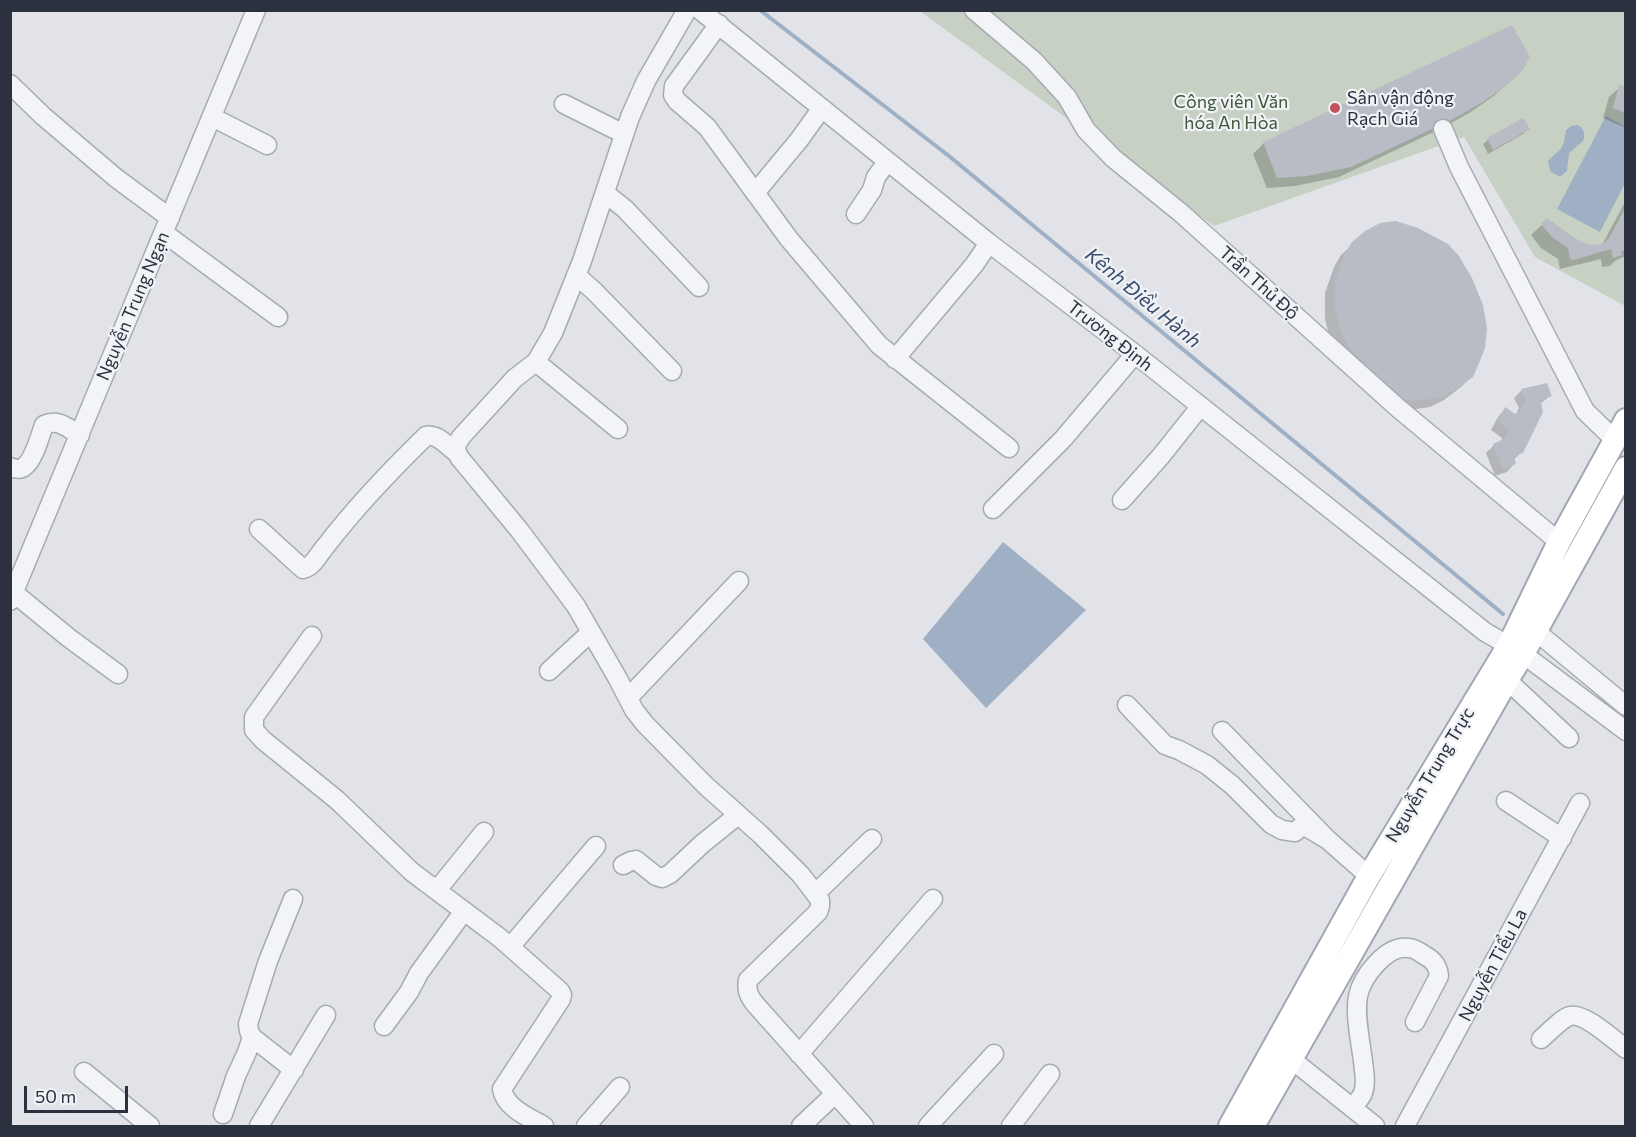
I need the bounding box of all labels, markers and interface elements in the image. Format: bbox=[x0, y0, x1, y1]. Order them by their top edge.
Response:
place label: Sân vận động Rạch Giá bbox=[1347, 87, 1454, 130]
park label: Công viên Văn hóa An Hòa bbox=[1174, 91, 1288, 134]
marker: Sân vận động Rạch Giá bbox=[1328, 101, 1342, 115]
street label: Nguyễn Trung Ngạn bbox=[92, 228, 174, 384]
street label: Trần Thủ Độ bbox=[1215, 242, 1303, 324]
water label: Kênh Điều Hành bbox=[1080, 243, 1206, 353]
street label: Trương Định bbox=[1063, 296, 1157, 376]
street label: Nguyễn Trung Trực bbox=[1381, 703, 1479, 847]
street label: Nguyễn Tiểu La bbox=[1454, 905, 1532, 1025]
scale bar bbox=[27, 1074, 130, 1112]
text: 50 m bbox=[35, 1085, 76, 1107]

